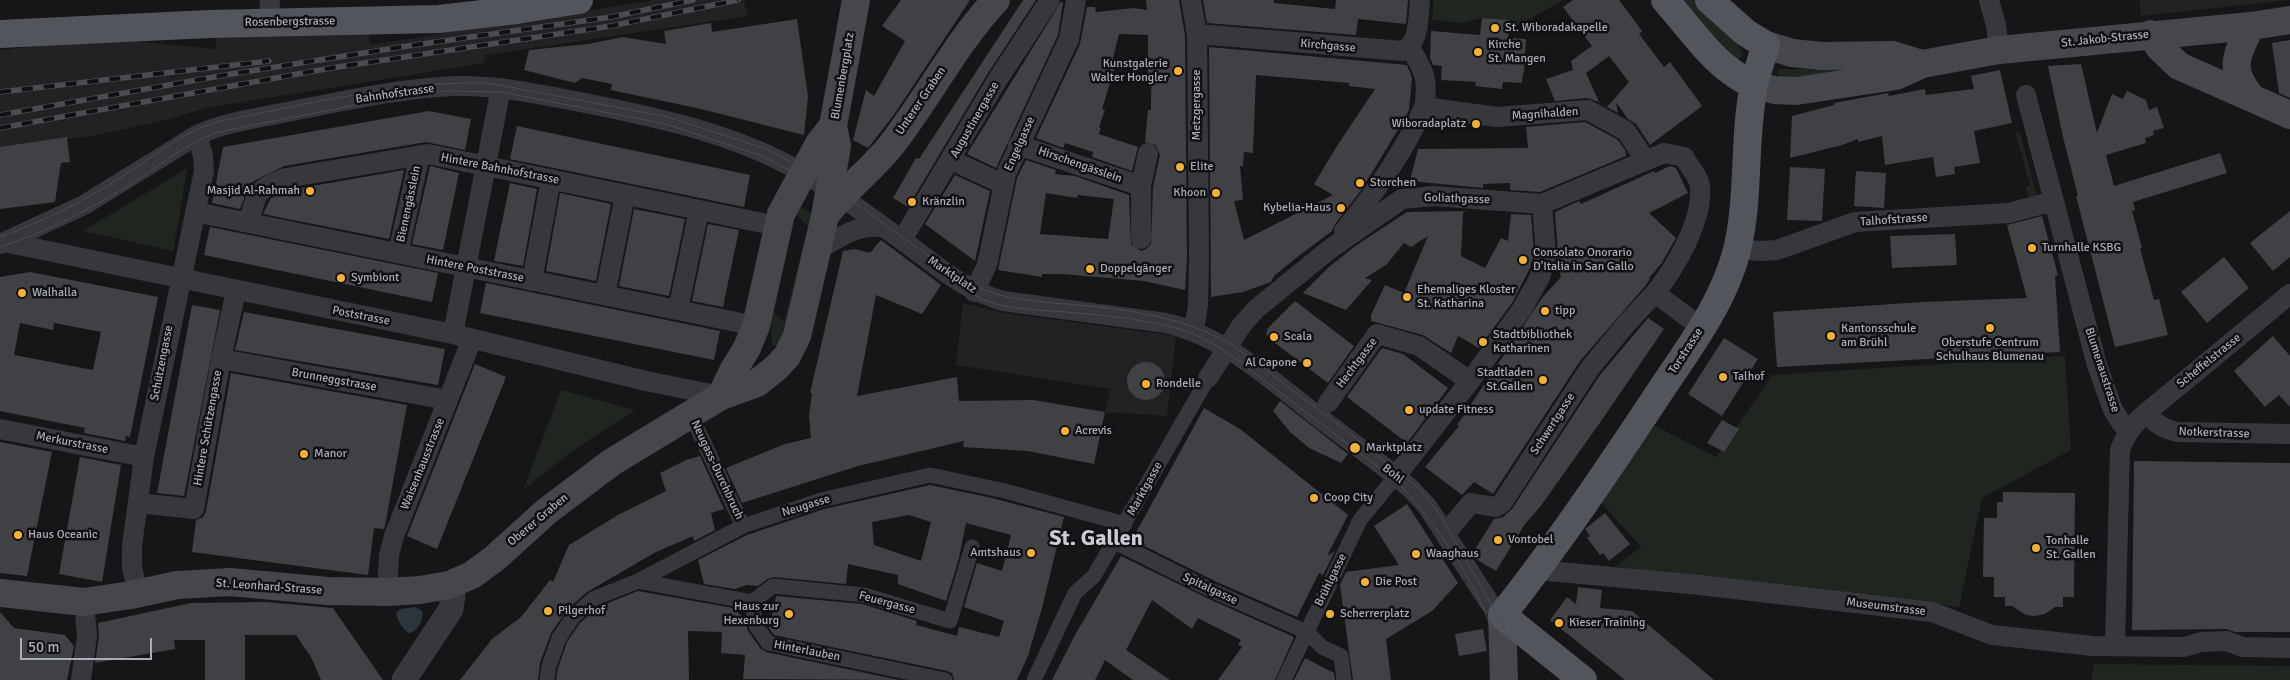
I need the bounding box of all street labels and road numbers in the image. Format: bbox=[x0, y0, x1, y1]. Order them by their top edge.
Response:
street label: Rosenbergstrasse bbox=[245, 14, 335, 30]
street label: St. Jakob-Strasse bbox=[2060, 27, 2150, 51]
street label: Blumenbergplatz bbox=[828, 31, 858, 121]
street label: Kirchgasse bbox=[1300, 36, 1356, 56]
street label: Unterer Graben bbox=[893, 64, 949, 138]
street label: Metzgergasse bbox=[1190, 70, 1204, 140]
street label: Augustinergasse bbox=[947, 79, 1003, 161]
street label: Bahnhofstrasse bbox=[355, 81, 435, 107]
street label: Magnihalden bbox=[1511, 104, 1579, 124]
street label: Engelgasse bbox=[1002, 115, 1038, 173]
street label: Hirschengässlein bbox=[1036, 144, 1124, 186]
street label: Hintere Bahnhofstrasse bbox=[440, 150, 560, 188]
street label: Bienengässlein bbox=[394, 164, 424, 244]
street label: Goliathgasse bbox=[1424, 191, 1490, 207]
street label: Talhofstrasse bbox=[1860, 210, 1928, 230]
street label: Hintere Poststrasse bbox=[425, 252, 525, 286]
street label: Marktplatz bbox=[925, 253, 979, 297]
street label: Poststrasse bbox=[331, 303, 391, 329]
street label: Schützengasse bbox=[148, 324, 176, 402]
street label: Torstrasse bbox=[1666, 325, 1706, 377]
street label: Blumenaustrasse bbox=[2082, 326, 2122, 414]
street label: Scheffelstrasse bbox=[2174, 331, 2244, 391]
street label: Hechtgasse bbox=[1333, 335, 1381, 391]
street label: Brunneggstrasse bbox=[290, 365, 378, 395]
street label: Hintere Schützengasse bbox=[191, 369, 225, 487]
street label: Schwertgasse bbox=[1528, 390, 1578, 458]
street label: Waisenhausstrasse bbox=[398, 416, 448, 512]
street label: Neugass-Durchbruch bbox=[688, 418, 746, 522]
street label: Notkerstrasse bbox=[2178, 425, 2250, 441]
street label: Merkurstrasse bbox=[35, 429, 109, 457]
street label: Marktgasse bbox=[1124, 460, 1166, 518]
street label: Bohl bbox=[1379, 461, 1407, 487]
street label: Oberer Graben bbox=[505, 491, 571, 549]
street label: Neugasse bbox=[780, 492, 832, 520]
street label: Brühlgasse bbox=[1312, 551, 1350, 609]
street label: Spitalgasse bbox=[1180, 570, 1240, 608]
street label: St. Leonhard-Strasse bbox=[215, 576, 323, 598]
street label: Feuergasse bbox=[857, 589, 917, 617]
street label: Museumstrasse bbox=[1845, 595, 1927, 619]
street label: Hinterlauben bbox=[773, 637, 841, 665]

